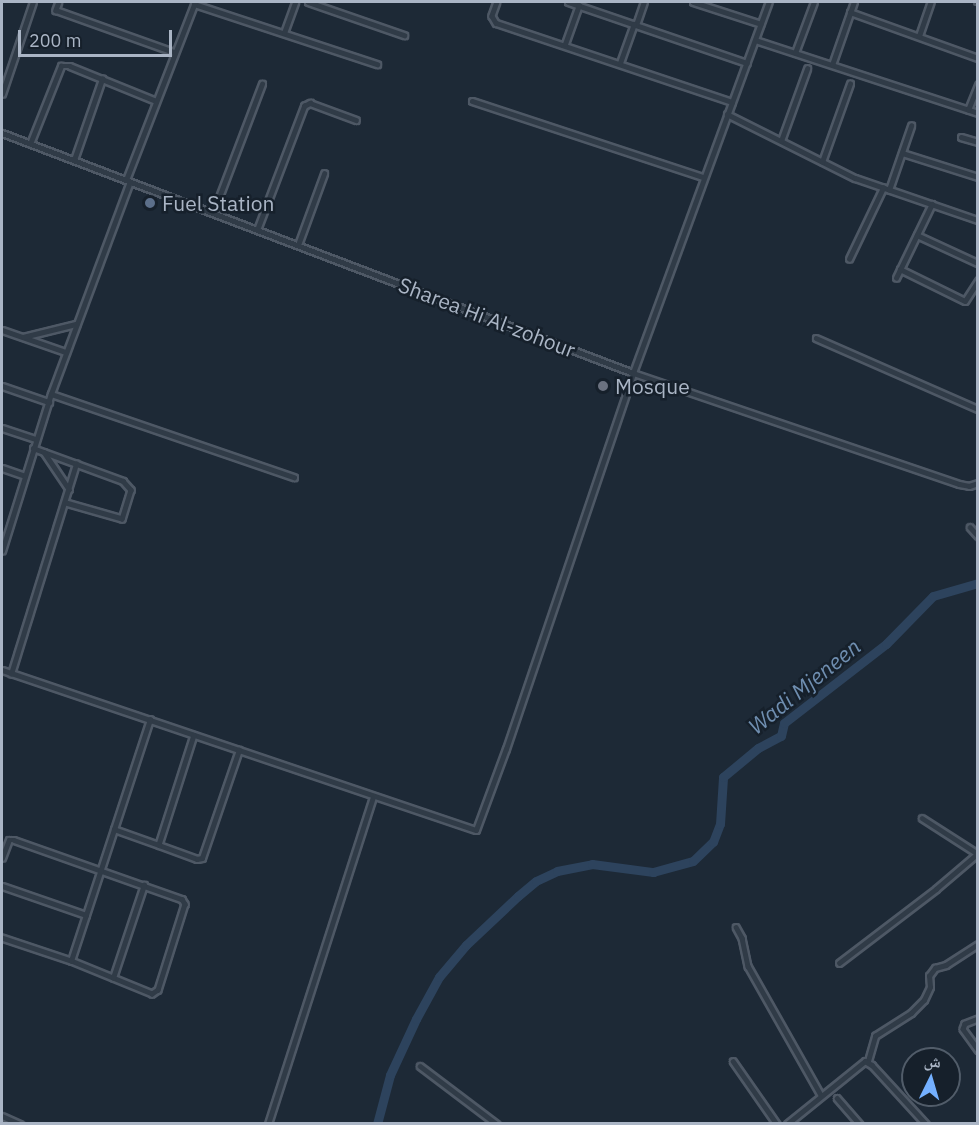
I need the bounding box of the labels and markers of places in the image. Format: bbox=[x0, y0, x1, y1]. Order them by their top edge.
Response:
place label: Fuel Station bbox=[162, 190, 274, 216]
marker: Fuel Station bbox=[143, 196, 157, 210]
place label: Mosque bbox=[615, 373, 690, 399]
marker: Mosque bbox=[596, 379, 610, 393]

